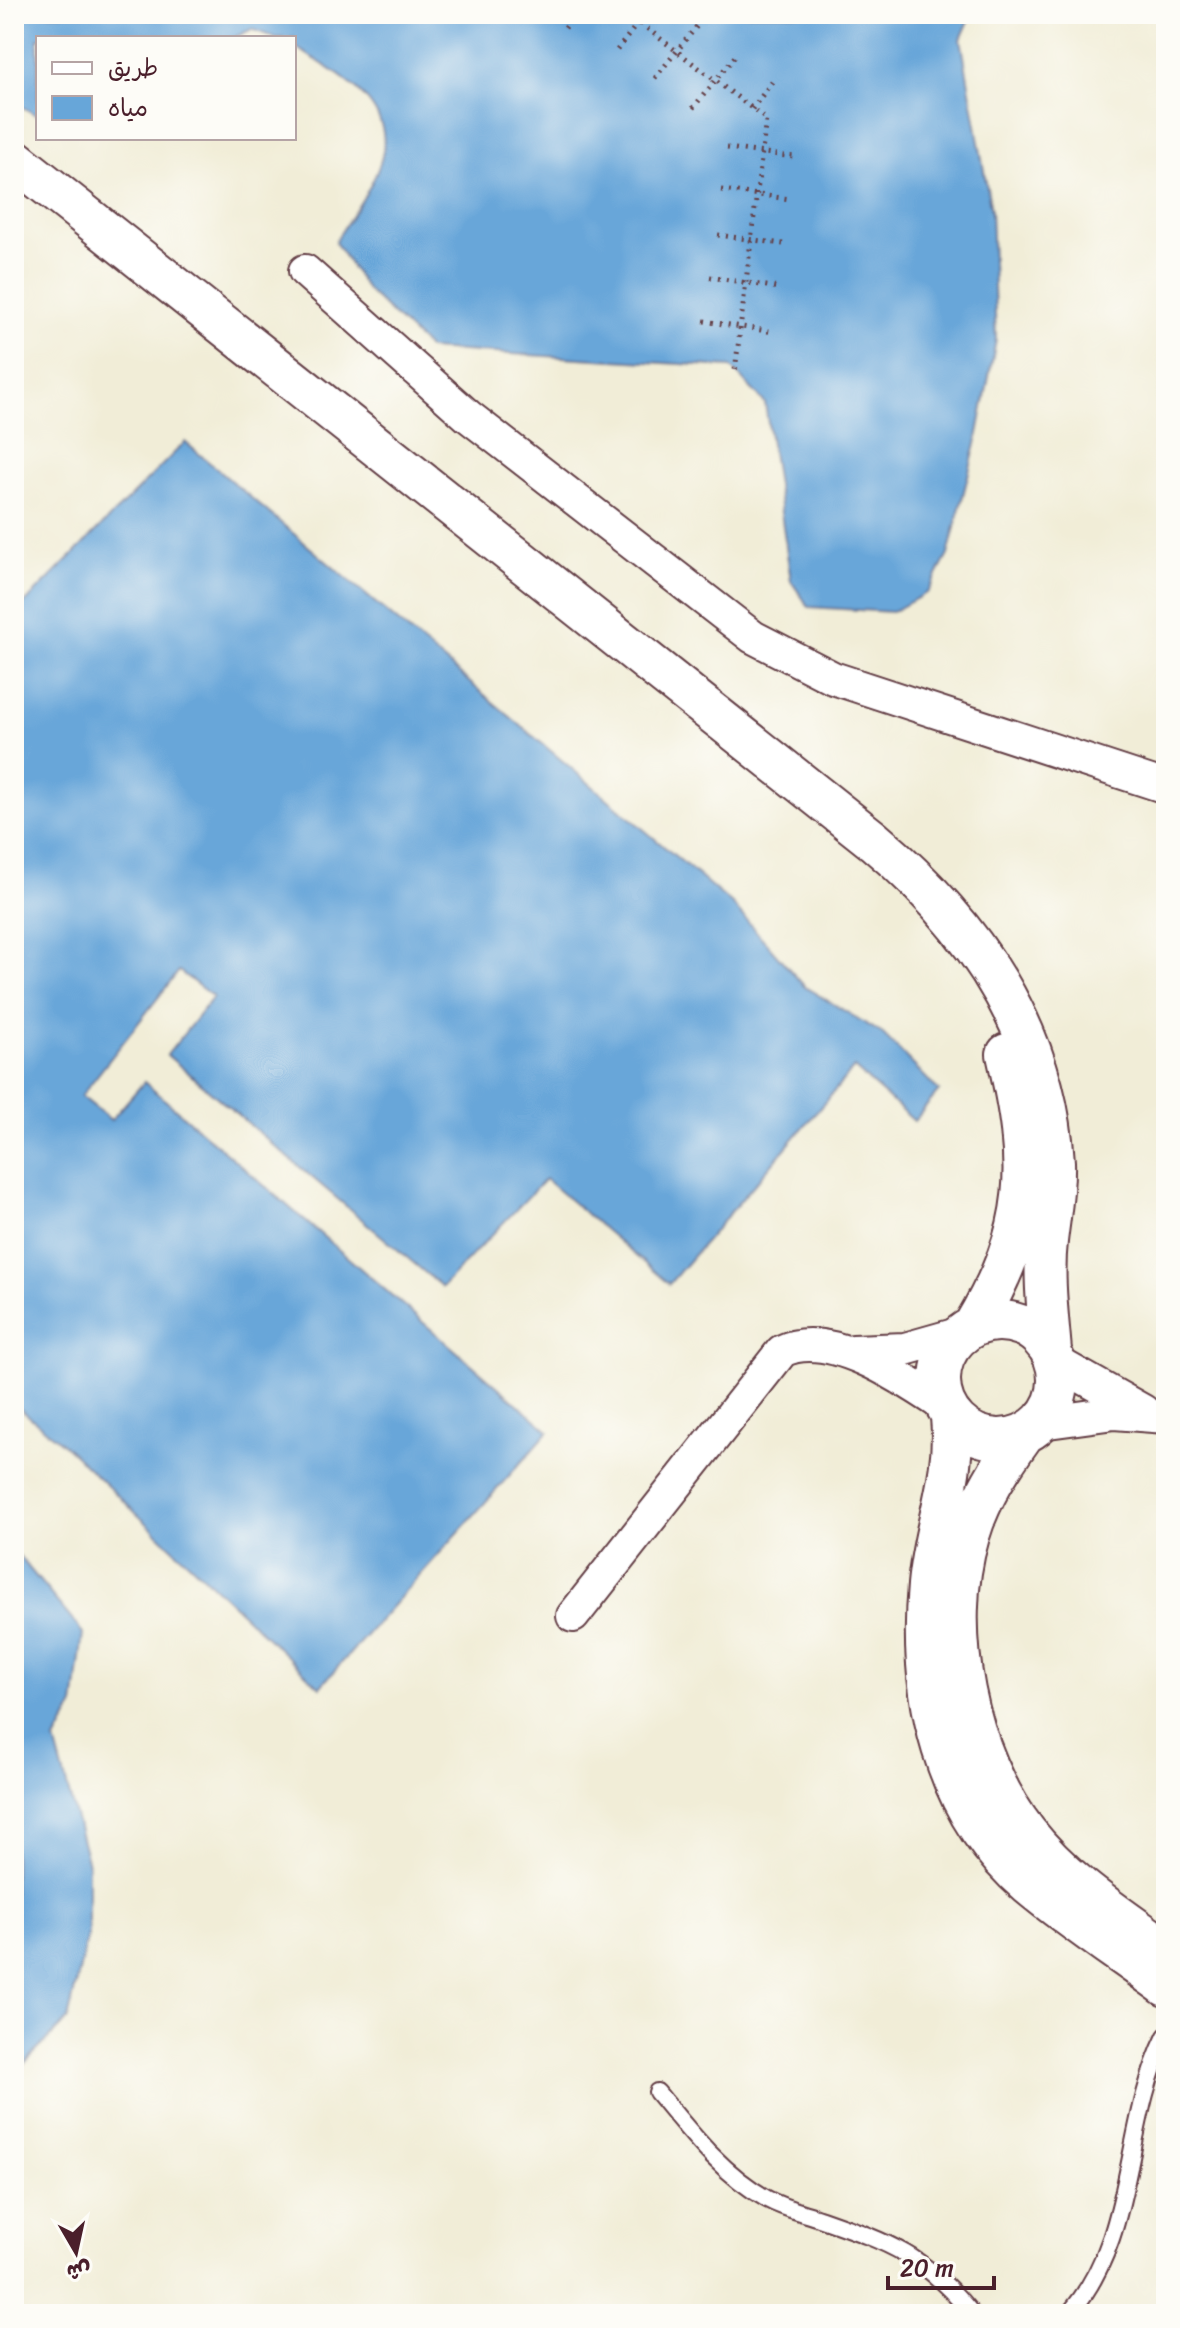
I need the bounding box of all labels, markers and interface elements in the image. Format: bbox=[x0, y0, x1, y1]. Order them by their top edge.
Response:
legend bbox=[36, 36, 296, 140]
text: طريق bbox=[108, 47, 158, 89]
text: مياه bbox=[108, 87, 148, 129]
north arrow bbox=[36, 2212, 116, 2292]
scale bar bbox=[888, 2240, 994, 2290]
text: 20 m bbox=[900, 2247, 954, 2289]
text: ش bbox=[64, 2250, 94, 2292]

